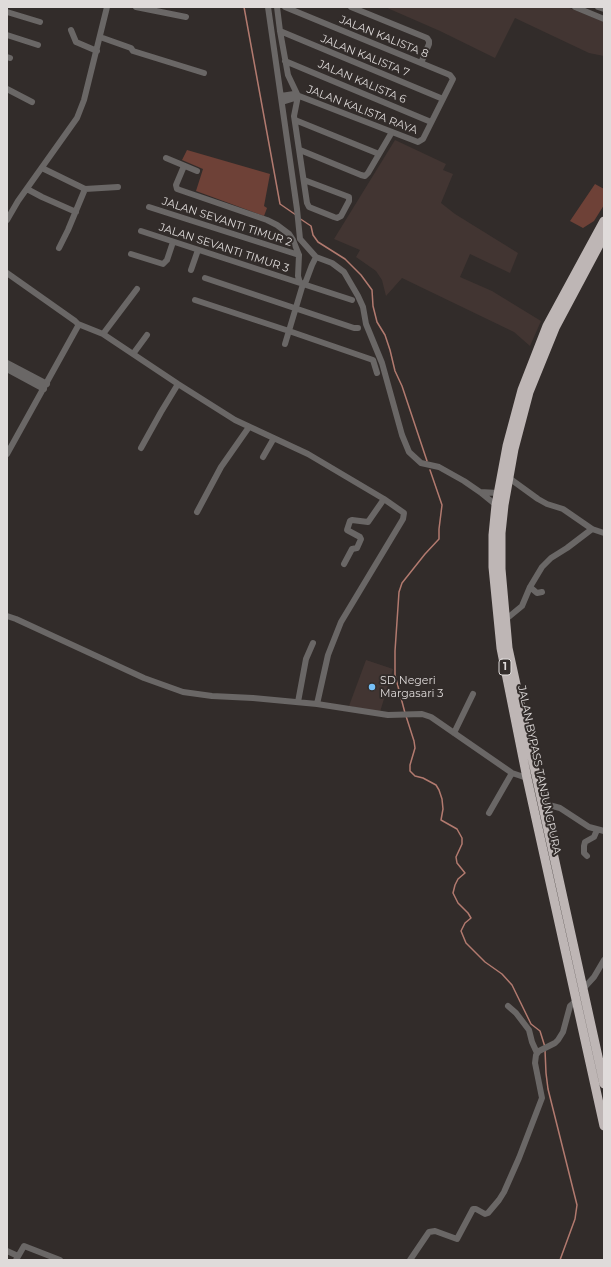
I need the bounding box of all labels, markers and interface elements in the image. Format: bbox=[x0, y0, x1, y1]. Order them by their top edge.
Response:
street label: JALAN KALISTA 8 bbox=[337, 13, 431, 61]
street label: JALAN KALISTA 7 bbox=[319, 32, 411, 80]
street label: JALAN KALISTA 6 bbox=[316, 57, 408, 107]
street label: JALAN KALISTA RAYA bbox=[305, 83, 419, 137]
street label: JALAN SEVANTI TIMUR 2 bbox=[160, 195, 294, 249]
street label: JALAN SEVANTI TIMUR 3 bbox=[157, 221, 291, 275]
road number: 1 bbox=[499, 659, 511, 675]
place label: SD Negeri Margasari 3 bbox=[380, 674, 444, 700]
marker: SD Negeri Margasari 3 bbox=[367, 682, 377, 692]
street label: JALAN BYPASS TANJUNGPURA bbox=[515, 684, 563, 856]

